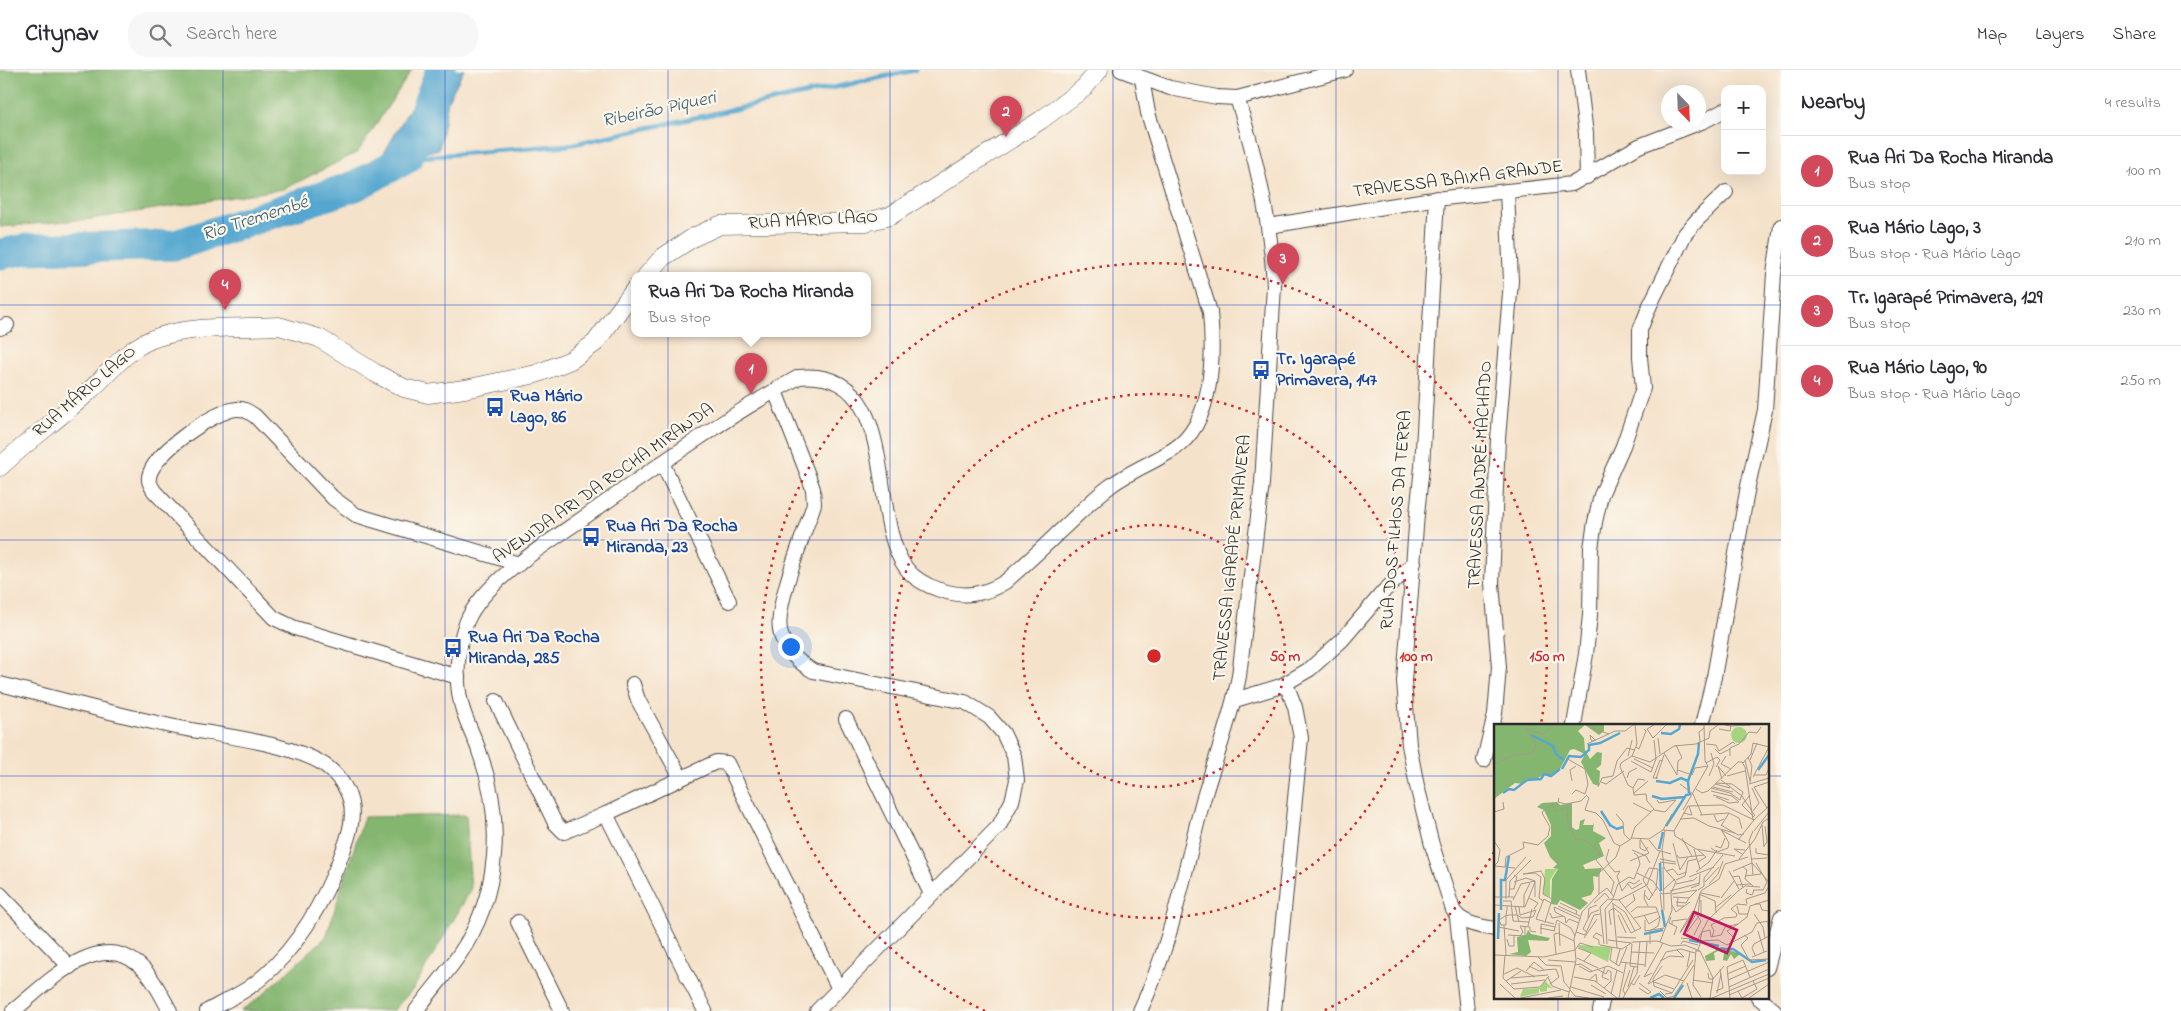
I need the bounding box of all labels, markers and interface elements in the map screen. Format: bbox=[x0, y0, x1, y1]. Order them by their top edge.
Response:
search box bbox=[128, 12, 478, 57]
text: Citynav bbox=[25, 17, 98, 52]
icon: search bbox=[146, 21, 174, 49]
text: Search here bbox=[186, 21, 277, 48]
text: Map bbox=[1977, 22, 2007, 48]
text: Layers bbox=[2035, 22, 2085, 48]
text: Share bbox=[2113, 22, 2156, 48]
water label: Ribeirão Piqueri bbox=[600, 84, 720, 135]
north arrow bbox=[1661, 85, 1706, 130]
map controls bbox=[1721, 85, 1766, 175]
button: + bbox=[1721, 85, 1766, 130]
text: Nearby bbox=[1801, 88, 1865, 118]
text: 4 results bbox=[2105, 91, 2161, 115]
pin: 2 bbox=[990, 96, 1022, 137]
button: − bbox=[1721, 130, 1766, 175]
text: Rua Ari Da Rocha Miranda bbox=[1848, 145, 2053, 172]
street label: TRAVESSA BAIXA GRANDE bbox=[1351, 154, 1565, 206]
text: 1 bbox=[1814, 159, 1820, 183]
text: 100 m bbox=[2126, 159, 2161, 183]
text: Bus stop bbox=[1848, 172, 1911, 196]
water label: Rio Tremembé bbox=[198, 189, 313, 249]
street label: RUA MÁRIO LAGO bbox=[748, 205, 878, 237]
text: Rua Mário Lago, 3 bbox=[1848, 215, 1981, 242]
text: 2 bbox=[1813, 229, 1821, 253]
text: 210 m bbox=[2125, 229, 2161, 253]
text: Bus stop · Rua Mário Lago bbox=[1848, 242, 2021, 266]
pin: 3 bbox=[1267, 243, 1299, 284]
pin: 4 bbox=[209, 269, 241, 310]
popup bbox=[631, 272, 871, 337]
text: Rua Ari Da Rocha Miranda bbox=[648, 279, 854, 306]
text: Tr. Igarapé Primavera, 129 bbox=[1848, 285, 2042, 312]
text: 3 bbox=[1814, 299, 1820, 323]
text: 230 m bbox=[2123, 299, 2161, 323]
text: Bus stop bbox=[648, 306, 711, 330]
text: Bus stop bbox=[1848, 312, 1911, 336]
street label: RUA MÁRIO LAGO bbox=[28, 340, 142, 444]
place label: Tr. Igarapé Primavera, 147 bbox=[1276, 347, 1377, 394]
pin: 1 bbox=[735, 353, 767, 394]
text: Rua Mário Lago, 90 bbox=[1848, 355, 1987, 382]
bus stop icon: Tr. Igarapé Primavera, 147 bbox=[1250, 359, 1272, 381]
street label: TRAVESSA ANDRÉ MACHADO bbox=[1462, 360, 1500, 590]
text: 4 bbox=[1814, 369, 1820, 393]
text: 250 m bbox=[2121, 369, 2161, 393]
text: Bus stop · Rua Mário Lago bbox=[1848, 382, 2021, 406]
place label: Rua Mário Lago, 86 bbox=[510, 384, 583, 432]
bus stop icon: Rua Mário Lago, 86 bbox=[484, 396, 506, 418]
street label: AVENIDA ARI DA ROCHA MIRANDA bbox=[488, 397, 720, 571]
street label: RUA DOS FILHOS DA TERRA bbox=[1374, 409, 1420, 631]
street label: TRAVESSA IGARAPÉ PRIMAVERA bbox=[1207, 433, 1259, 683]
place label: Rua Ari Da Rocha Miranda, 23 bbox=[606, 514, 738, 561]
bus stop icon: Rua Ari Da Rocha Miranda, 23 bbox=[580, 526, 602, 548]
place label: Rua Ari Da Rocha Miranda, 285 bbox=[468, 625, 600, 672]
your location bbox=[778, 634, 804, 660]
bus stop icon: Rua Ari Da Rocha Miranda, 285 bbox=[442, 637, 464, 659]
text: 50 m bbox=[1270, 646, 1301, 668]
text: 100 m bbox=[1399, 646, 1433, 668]
text: 150 m bbox=[1529, 646, 1565, 668]
centre of rings bbox=[1145, 647, 1163, 665]
inset map bbox=[1494, 724, 1768, 998]

